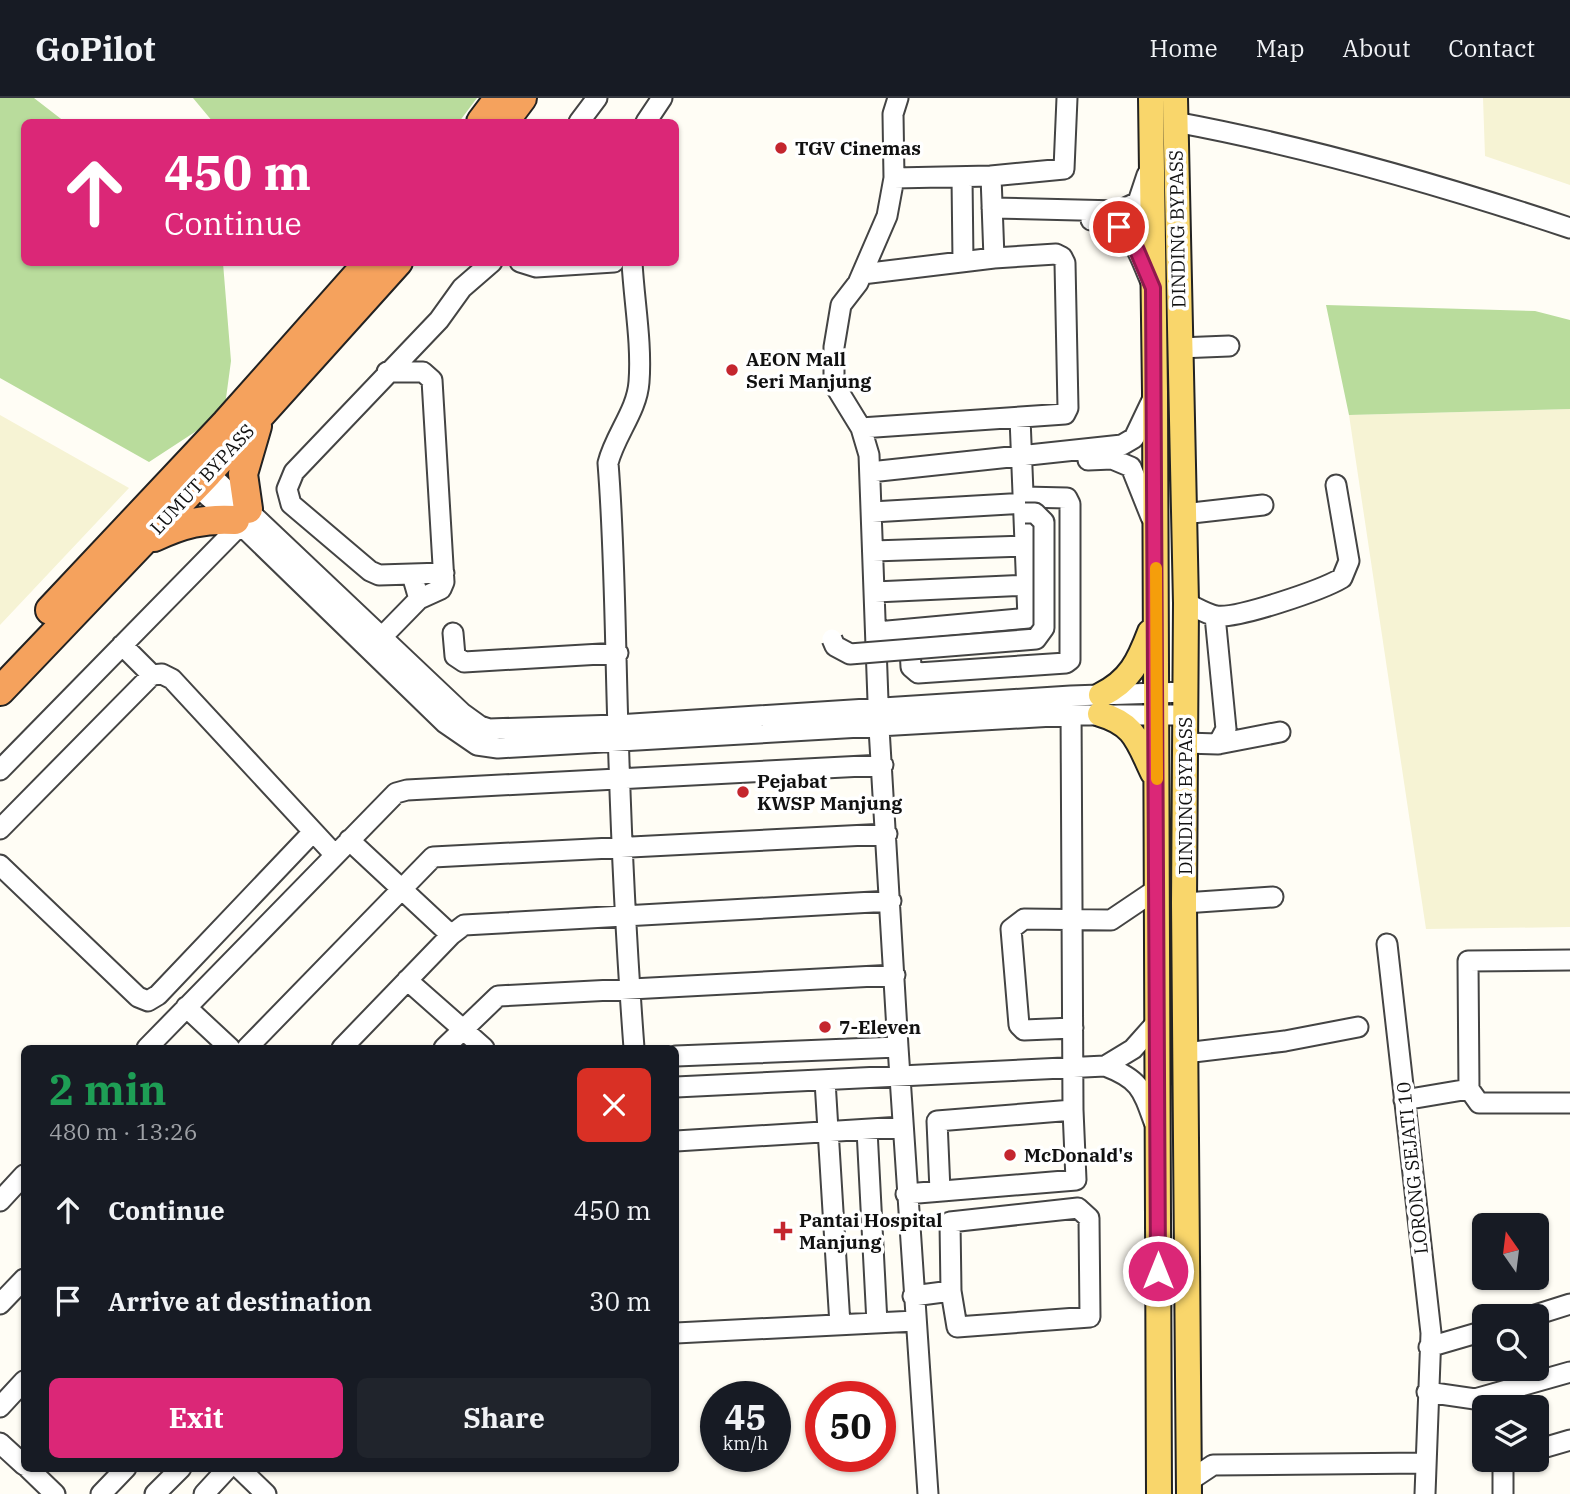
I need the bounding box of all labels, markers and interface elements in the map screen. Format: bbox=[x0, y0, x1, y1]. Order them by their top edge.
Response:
text: GoPilot bbox=[35, 27, 156, 70]
text: Home bbox=[1150, 32, 1218, 64]
text: Map bbox=[1256, 32, 1304, 64]
text: About bbox=[1342, 32, 1410, 64]
text: Contact bbox=[1448, 32, 1535, 64]
place label: TGV Cinemas bbox=[795, 136, 921, 160]
text: 450 m bbox=[164, 140, 311, 203]
marker: TGV Cinemas bbox=[773, 140, 789, 156]
icon: ahead bbox=[49, 147, 140, 238]
street label: DINDING BYPASS bbox=[1164, 150, 1190, 308]
pin bbox=[1089, 197, 1149, 257]
text: Continue bbox=[164, 202, 302, 244]
icon: arrive bbox=[1100, 208, 1138, 246]
place label: AEON Mall Seri Manjung bbox=[746, 347, 871, 393]
marker: AEON Mall Seri Manjung bbox=[724, 362, 740, 378]
street label: LUMUT BYPASS bbox=[145, 419, 259, 539]
street label: DINDING BYPASS bbox=[1173, 717, 1197, 875]
place label: Pejabat KWSP Manjung bbox=[757, 769, 902, 815]
marker: Pejabat KWSP Manjung bbox=[735, 784, 751, 800]
place label: 7-Eleven bbox=[839, 1015, 921, 1039]
marker: 7-Eleven bbox=[817, 1019, 833, 1035]
text: 2 min bbox=[49, 1062, 167, 1117]
button: close bbox=[577, 1068, 651, 1142]
street label: LORONG SEJATI 10 bbox=[1391, 1081, 1433, 1255]
text: 480 m · 13:26 bbox=[49, 1116, 198, 1146]
place label: McDonald's bbox=[1024, 1143, 1133, 1167]
marker: McDonald's bbox=[1002, 1147, 1018, 1163]
icon: ahead bbox=[49, 1191, 87, 1229]
text: Continue bbox=[108, 1193, 225, 1227]
text: 450 m bbox=[573, 1193, 651, 1227]
place label: Pantai Hospital Manjung bbox=[799, 1208, 942, 1254]
north arrow bbox=[1472, 1213, 1549, 1290]
map controls bbox=[1472, 1213, 1549, 1472]
marker: Pantai Hospital Manjung bbox=[773, 1221, 793, 1241]
position arrow bbox=[1121, 1234, 1195, 1308]
icon: arrive bbox=[49, 1282, 87, 1320]
text: Arrive at destination bbox=[108, 1284, 372, 1318]
text: 30 m bbox=[589, 1284, 651, 1318]
button: search bbox=[1472, 1304, 1549, 1381]
button: Exit bbox=[49, 1378, 343, 1458]
button: Share bbox=[357, 1378, 651, 1458]
speed limit sign: 50 bbox=[805, 1381, 896, 1472]
text: 45 bbox=[724, 1394, 767, 1440]
button: layers bbox=[1472, 1395, 1549, 1472]
text: km/h bbox=[723, 1432, 768, 1455]

